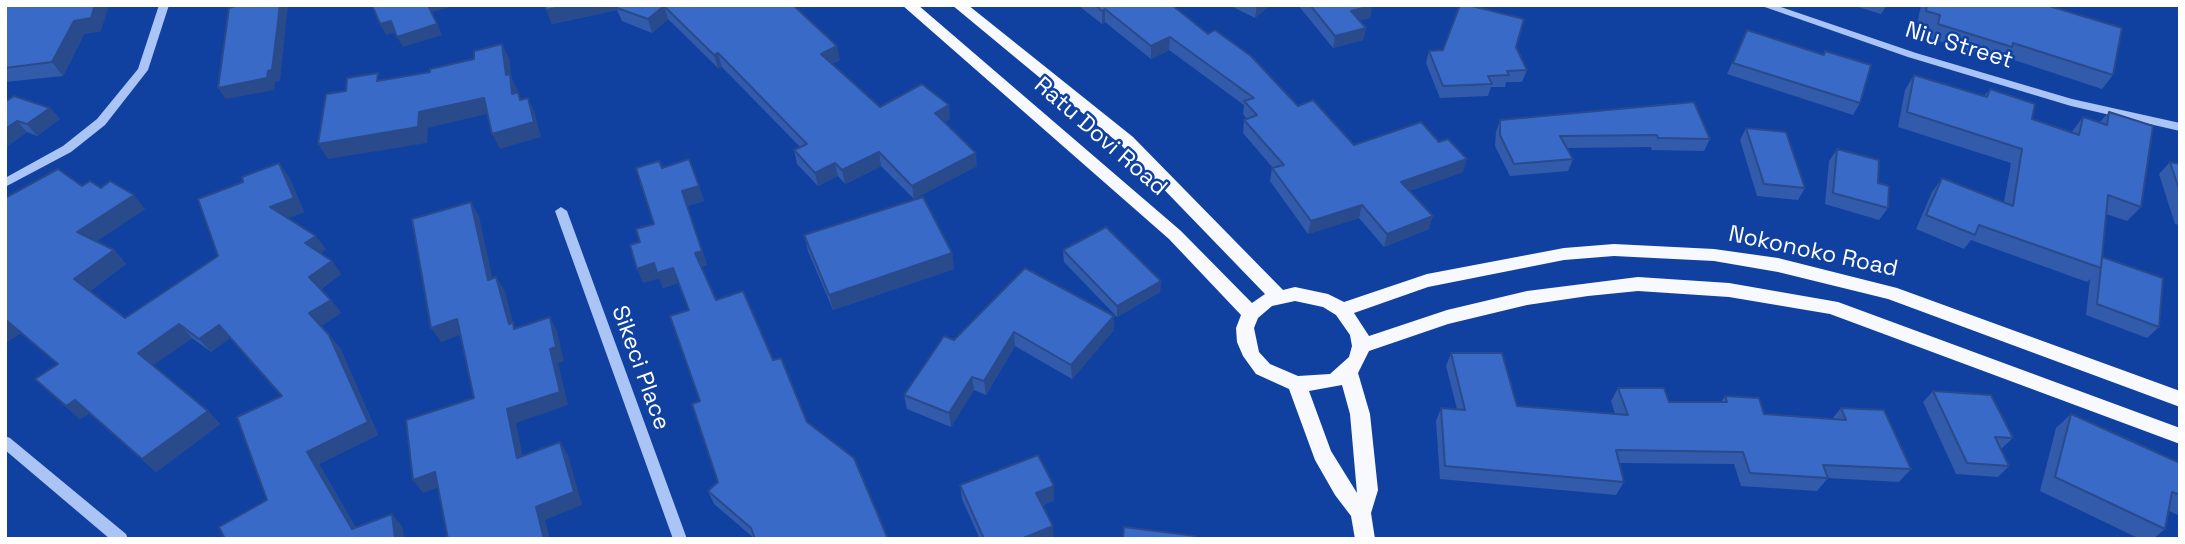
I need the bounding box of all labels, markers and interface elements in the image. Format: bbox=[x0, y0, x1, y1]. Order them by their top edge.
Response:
street label: Niu Street bbox=[1902, 17, 2016, 75]
street label: Ratu Dovi Road bbox=[1028, 72, 1172, 202]
street label: Nokonoko Road bbox=[1726, 221, 1900, 283]
street label: Sikeci Place bbox=[605, 302, 675, 434]

